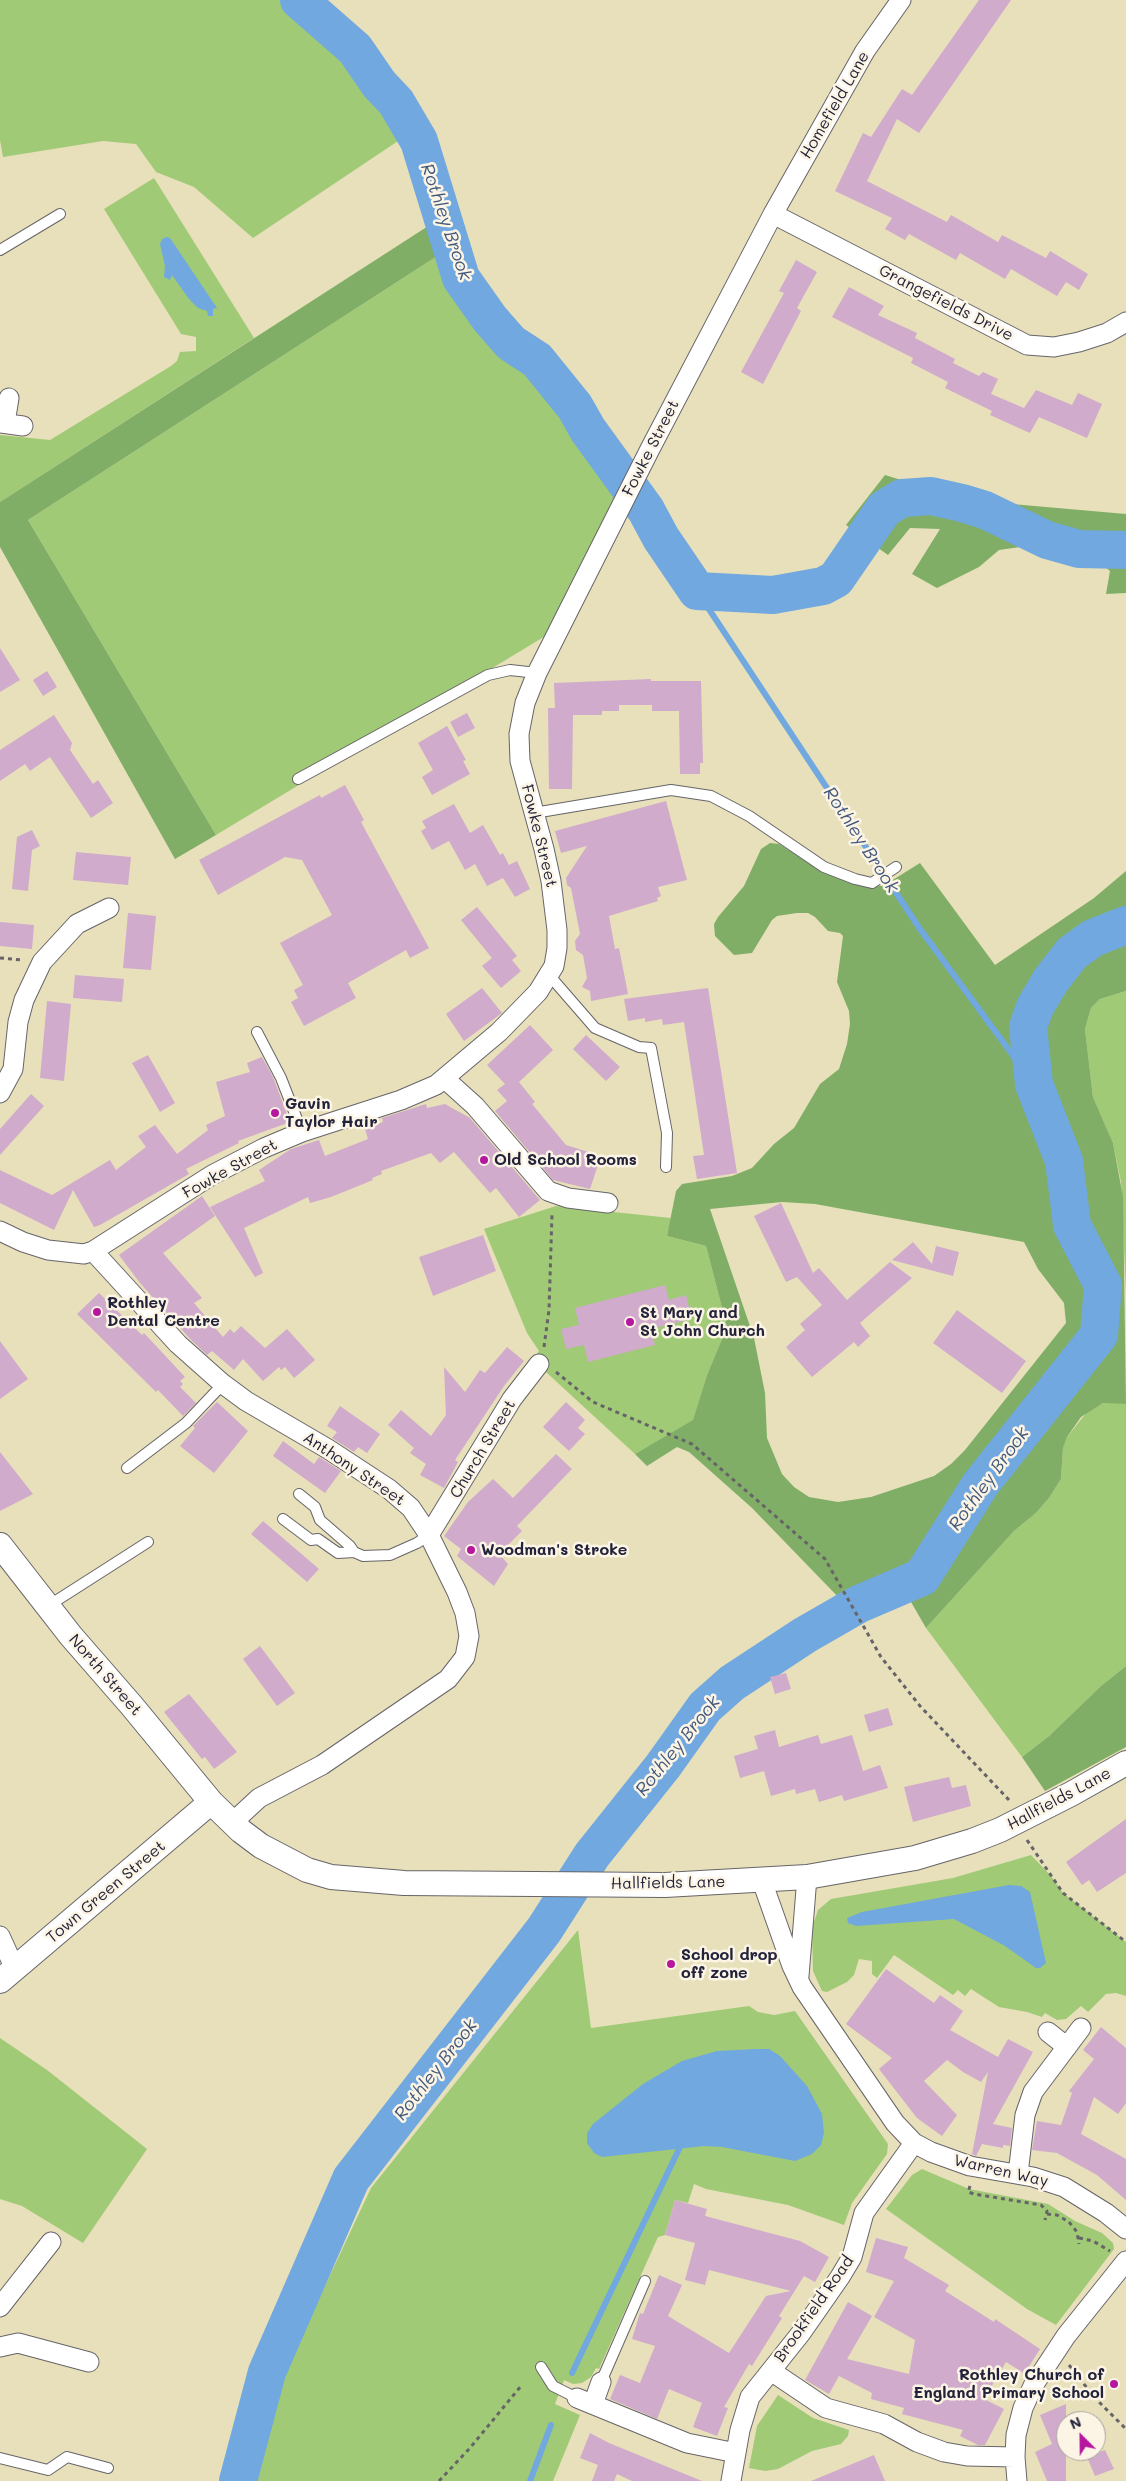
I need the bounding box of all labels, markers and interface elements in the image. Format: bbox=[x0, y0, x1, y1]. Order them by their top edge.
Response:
street label: Homefield Lane bbox=[796, 48, 874, 162]
water label: Rothley Brook bbox=[416, 161, 476, 283]
street label: Grangefields Drive bbox=[876, 261, 1016, 345]
street label: Fowke Street bbox=[619, 397, 683, 499]
street label: Fowke Street bbox=[517, 783, 561, 889]
water label: Rothley Brook bbox=[819, 783, 903, 897]
place label: Gavin Taylor Hair bbox=[285, 1094, 378, 1132]
marker: Gavin Taylor Hair bbox=[269, 1107, 281, 1119]
street label: Fowke Street bbox=[179, 1135, 281, 1203]
place label: Old School Rooms bbox=[494, 1150, 637, 1170]
marker: Old School Rooms bbox=[478, 1154, 490, 1166]
place label: Rothley Dental Centre bbox=[107, 1293, 220, 1331]
place label: St Mary and St John Church bbox=[640, 1303, 765, 1341]
marker: Rothley Dental Centre bbox=[91, 1306, 103, 1318]
marker: St Mary and St John Church bbox=[624, 1316, 636, 1328]
street label: Church Street bbox=[446, 1396, 520, 1502]
water label: Rothley Brook bbox=[944, 1423, 1034, 1535]
street label: Anthony Street bbox=[299, 1428, 409, 1510]
place label: Woodman's Stroke bbox=[481, 1540, 627, 1560]
marker: Woodman's Stroke bbox=[465, 1544, 477, 1556]
street label: North Street bbox=[64, 1630, 146, 1720]
water label: Rothley Brook bbox=[631, 1692, 725, 1800]
street label: Hallfields Lane bbox=[1004, 1764, 1114, 1834]
street label: Town Green Street bbox=[43, 1837, 169, 1947]
street label: Hallfields Lane bbox=[611, 1872, 725, 1894]
place label: School drop off zone bbox=[681, 1945, 778, 1983]
marker: School drop off zone bbox=[665, 1958, 677, 1970]
water label: Rothley Brook bbox=[390, 2015, 482, 2125]
street label: Warren Way bbox=[952, 2151, 1050, 2191]
street label: Brookfield Road bbox=[770, 2252, 858, 2366]
place label: Rothley Church of England Primary School bbox=[913, 2365, 1104, 2403]
marker: Rothley Church of England Primary School bbox=[1108, 2378, 1120, 2390]
north arrow bbox=[1056, 2411, 1106, 2461]
text: N bbox=[1067, 2412, 1084, 2433]

